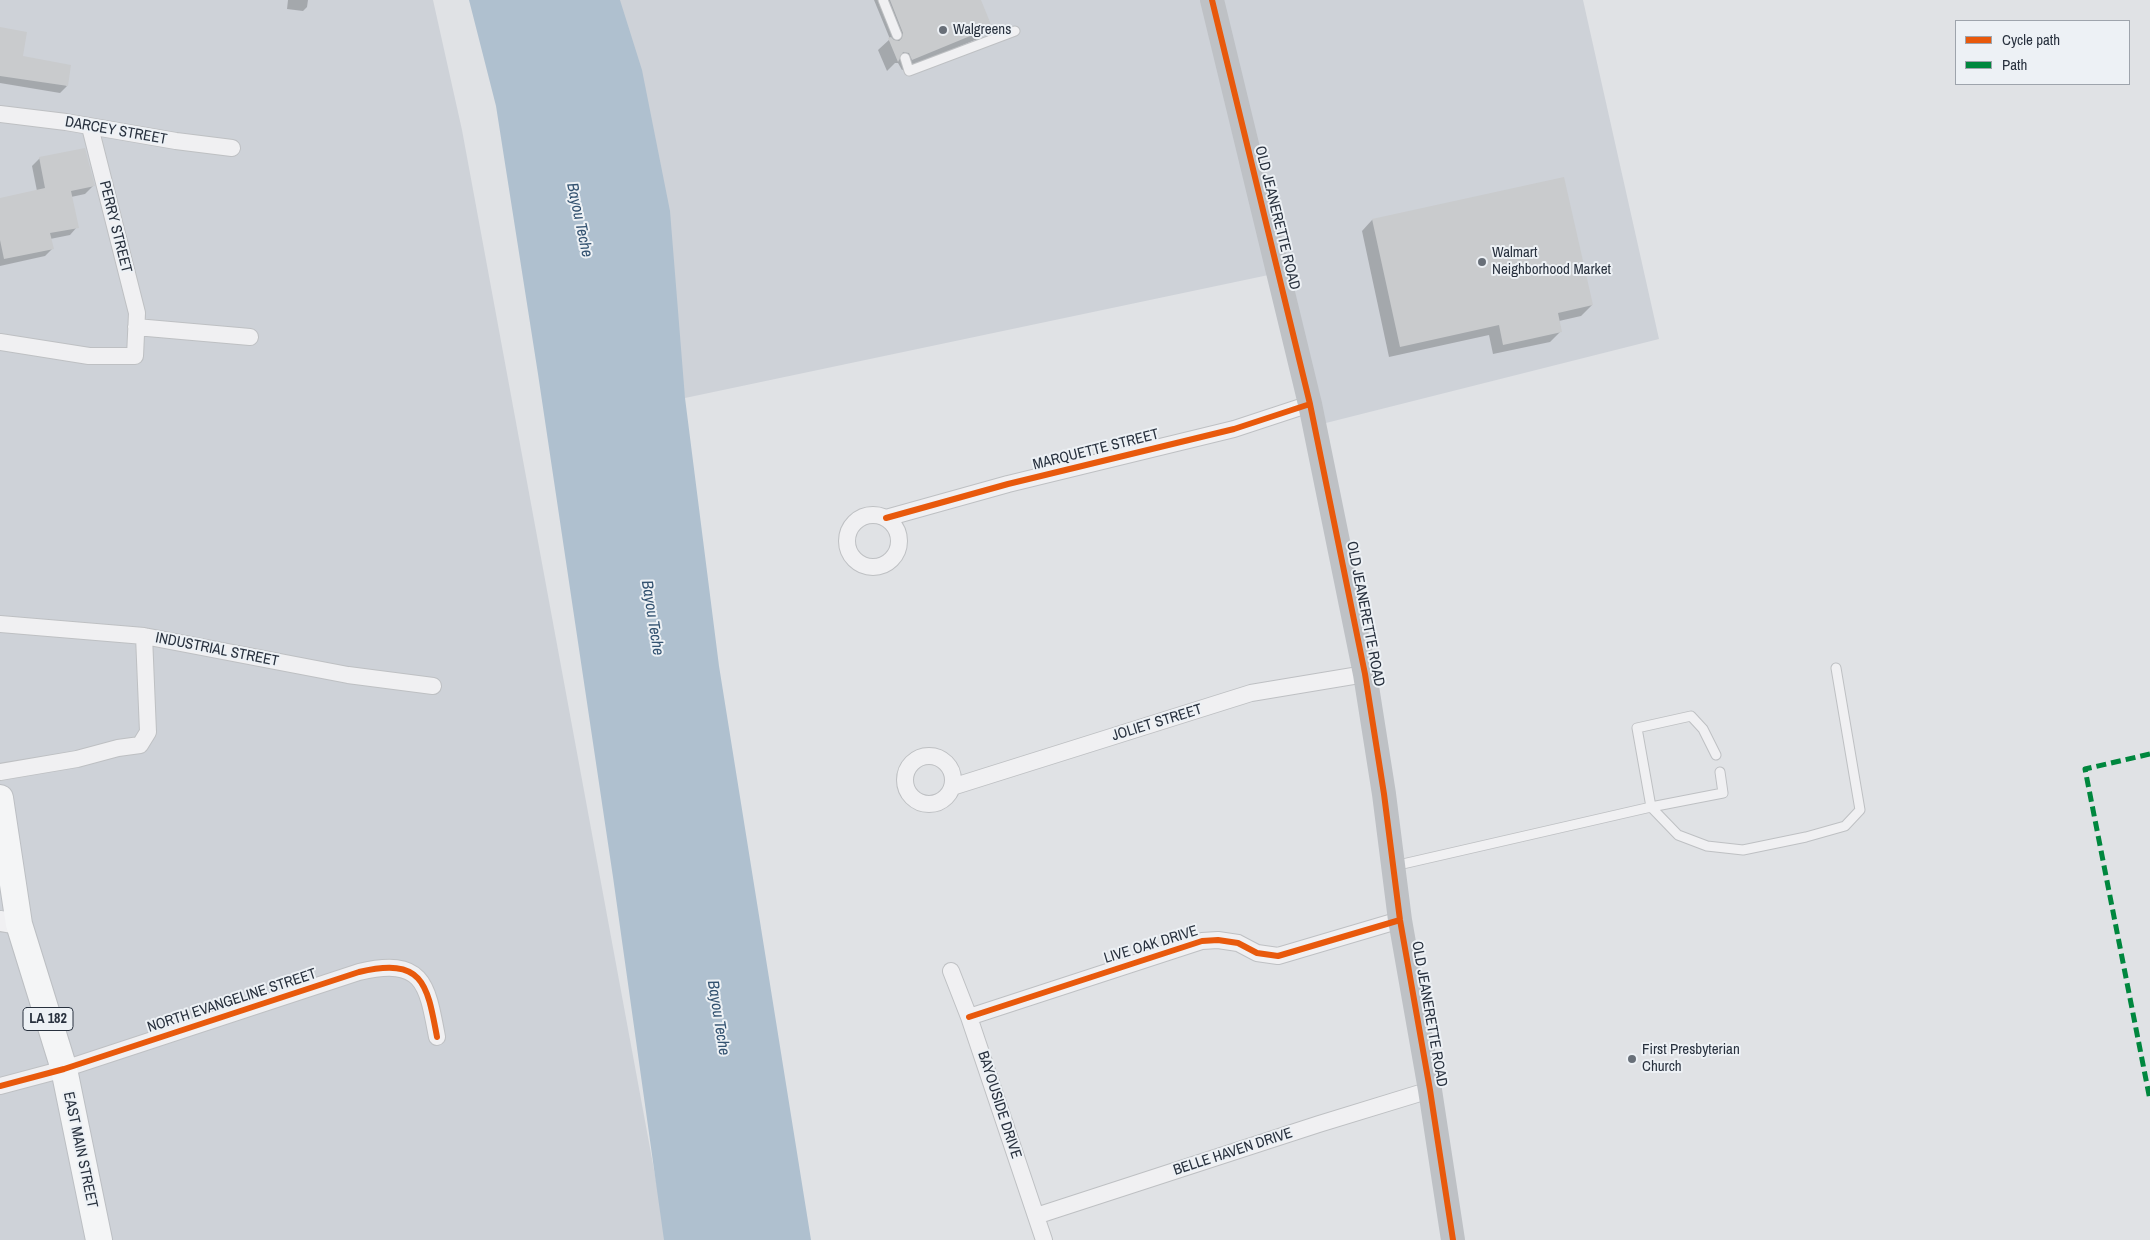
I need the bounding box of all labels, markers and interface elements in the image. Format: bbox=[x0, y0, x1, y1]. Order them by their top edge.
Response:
legend bbox=[1955, 20, 2130, 85]
place label: Walgreens bbox=[953, 21, 1011, 39]
marker: Walgreens bbox=[937, 24, 949, 36]
text: Cycle path bbox=[2002, 29, 2060, 50]
text: Path bbox=[2002, 54, 2027, 75]
street label: DARCEY STREET bbox=[64, 113, 168, 149]
street label: OLD JEANERETTE ROAD bbox=[1250, 144, 1304, 292]
street label: PERRY STREET bbox=[95, 179, 135, 275]
water label: Bayou Teche bbox=[562, 181, 596, 259]
place label: Walmart Neighborhood Market bbox=[1492, 244, 1611, 279]
marker: Walmart Neighborhood Market bbox=[1476, 256, 1488, 268]
street label: MARQUETTE STREET bbox=[1031, 426, 1161, 474]
street label: OLD JEANERETTE ROAD bbox=[1342, 540, 1388, 688]
water label: Bayou Teche bbox=[637, 579, 667, 657]
street label: INDUSTRIAL STREET bbox=[154, 629, 280, 671]
street label: JOLIET STREET bbox=[1110, 701, 1204, 745]
street label: LIVE OAK DRIVE bbox=[1102, 922, 1200, 968]
street label: OLD JEANERETTE ROAD bbox=[1407, 940, 1451, 1088]
street label: NORTH EVANGELINE STREET bbox=[145, 965, 319, 1037]
water label: Bayou Teche bbox=[703, 979, 733, 1057]
road number: LA 182 bbox=[23, 1008, 73, 1030]
place label: First Presbyterian Church bbox=[1642, 1041, 1740, 1076]
street label: BAYOUSIDE DRIVE bbox=[973, 1049, 1025, 1161]
marker: First Presbyterian Church bbox=[1626, 1053, 1638, 1065]
street label: EAST MAIN STREET bbox=[59, 1090, 101, 1210]
street label: BELLE HAVEN DRIVE bbox=[1171, 1124, 1295, 1180]

